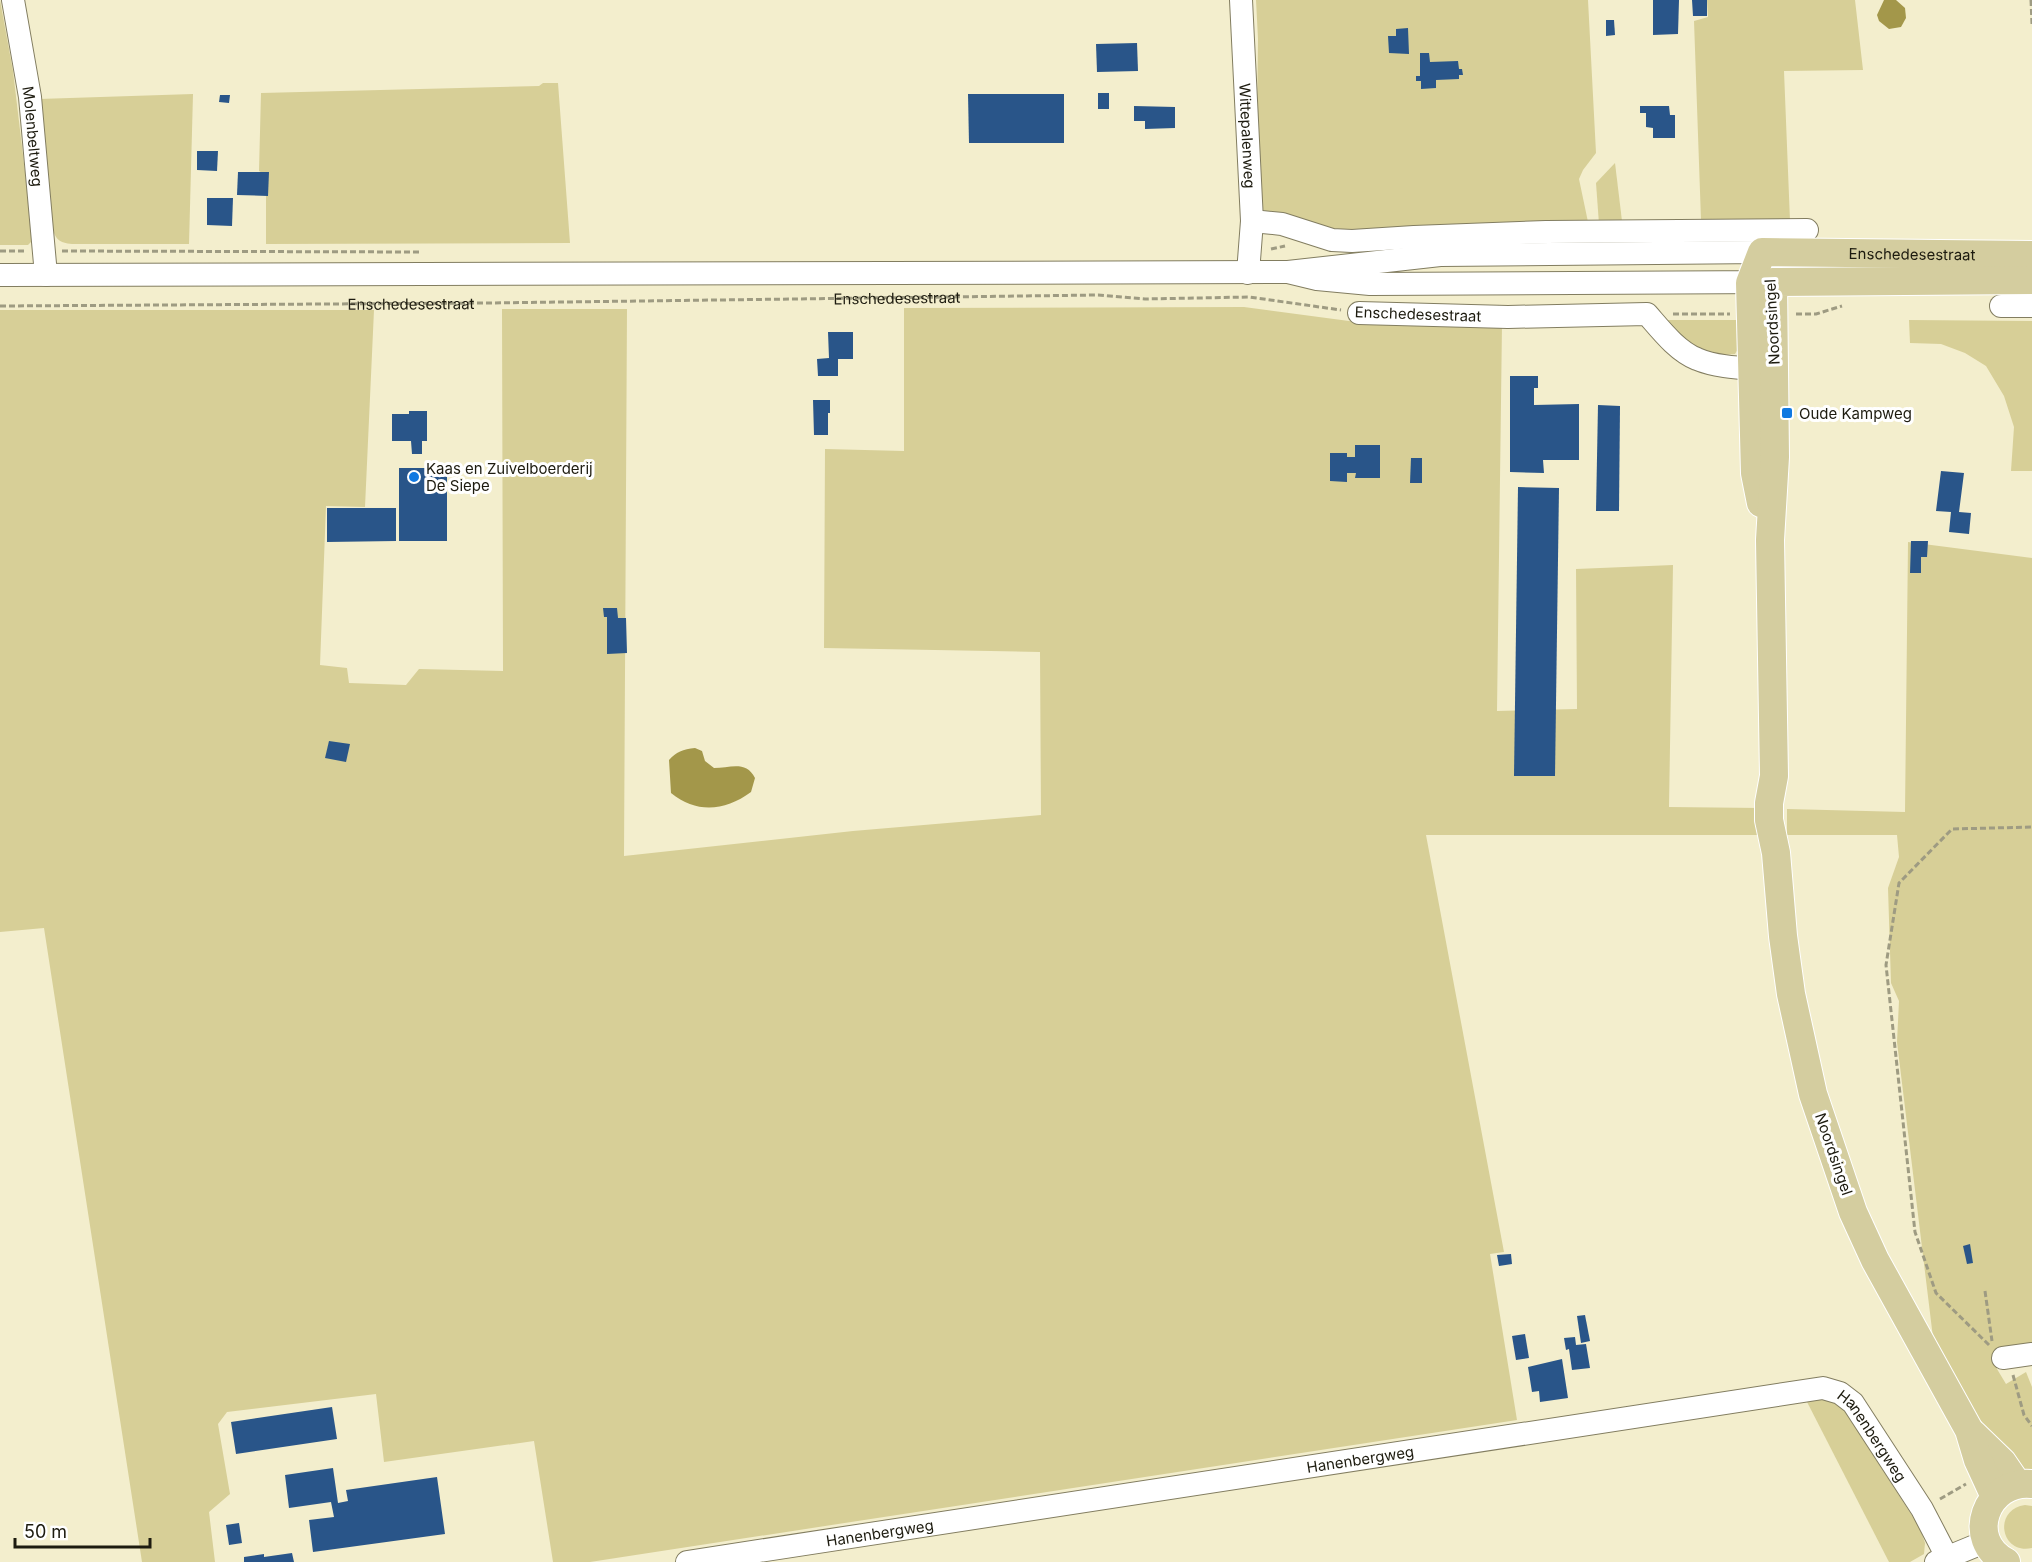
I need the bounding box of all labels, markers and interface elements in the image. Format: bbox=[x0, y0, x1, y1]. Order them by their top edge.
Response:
street label: Wittepalenweg bbox=[1236, 83, 1260, 189]
street label: Molenbeltweg bbox=[19, 85, 48, 187]
street label: Enschedesestraat bbox=[1849, 243, 1976, 264]
street label: Noordsingel bbox=[1760, 279, 1784, 365]
street label: Enschedesestraat bbox=[833, 287, 961, 308]
street label: Enschedesestraat bbox=[347, 294, 475, 313]
street label: Enschedesestraat bbox=[1354, 302, 1482, 326]
place label: Oude Kampweg bbox=[1799, 404, 1912, 423]
marker: Oude Kampweg bbox=[1780, 406, 1794, 420]
place label: Kaas en Zuivelboerderij De Siepe bbox=[426, 459, 593, 495]
marker: Kaas en Zuivelboerderij De Siepe bbox=[407, 470, 421, 484]
street label: Noordsingel bbox=[1811, 1110, 1857, 1198]
street label: Hanenbergweg bbox=[1834, 1385, 1911, 1485]
street label: Hanenbergweg bbox=[1305, 1441, 1415, 1477]
scale bar bbox=[15, 1511, 150, 1549]
street label: Hanenbergweg bbox=[825, 1515, 935, 1550]
text: 50 m bbox=[24, 1521, 67, 1542]

